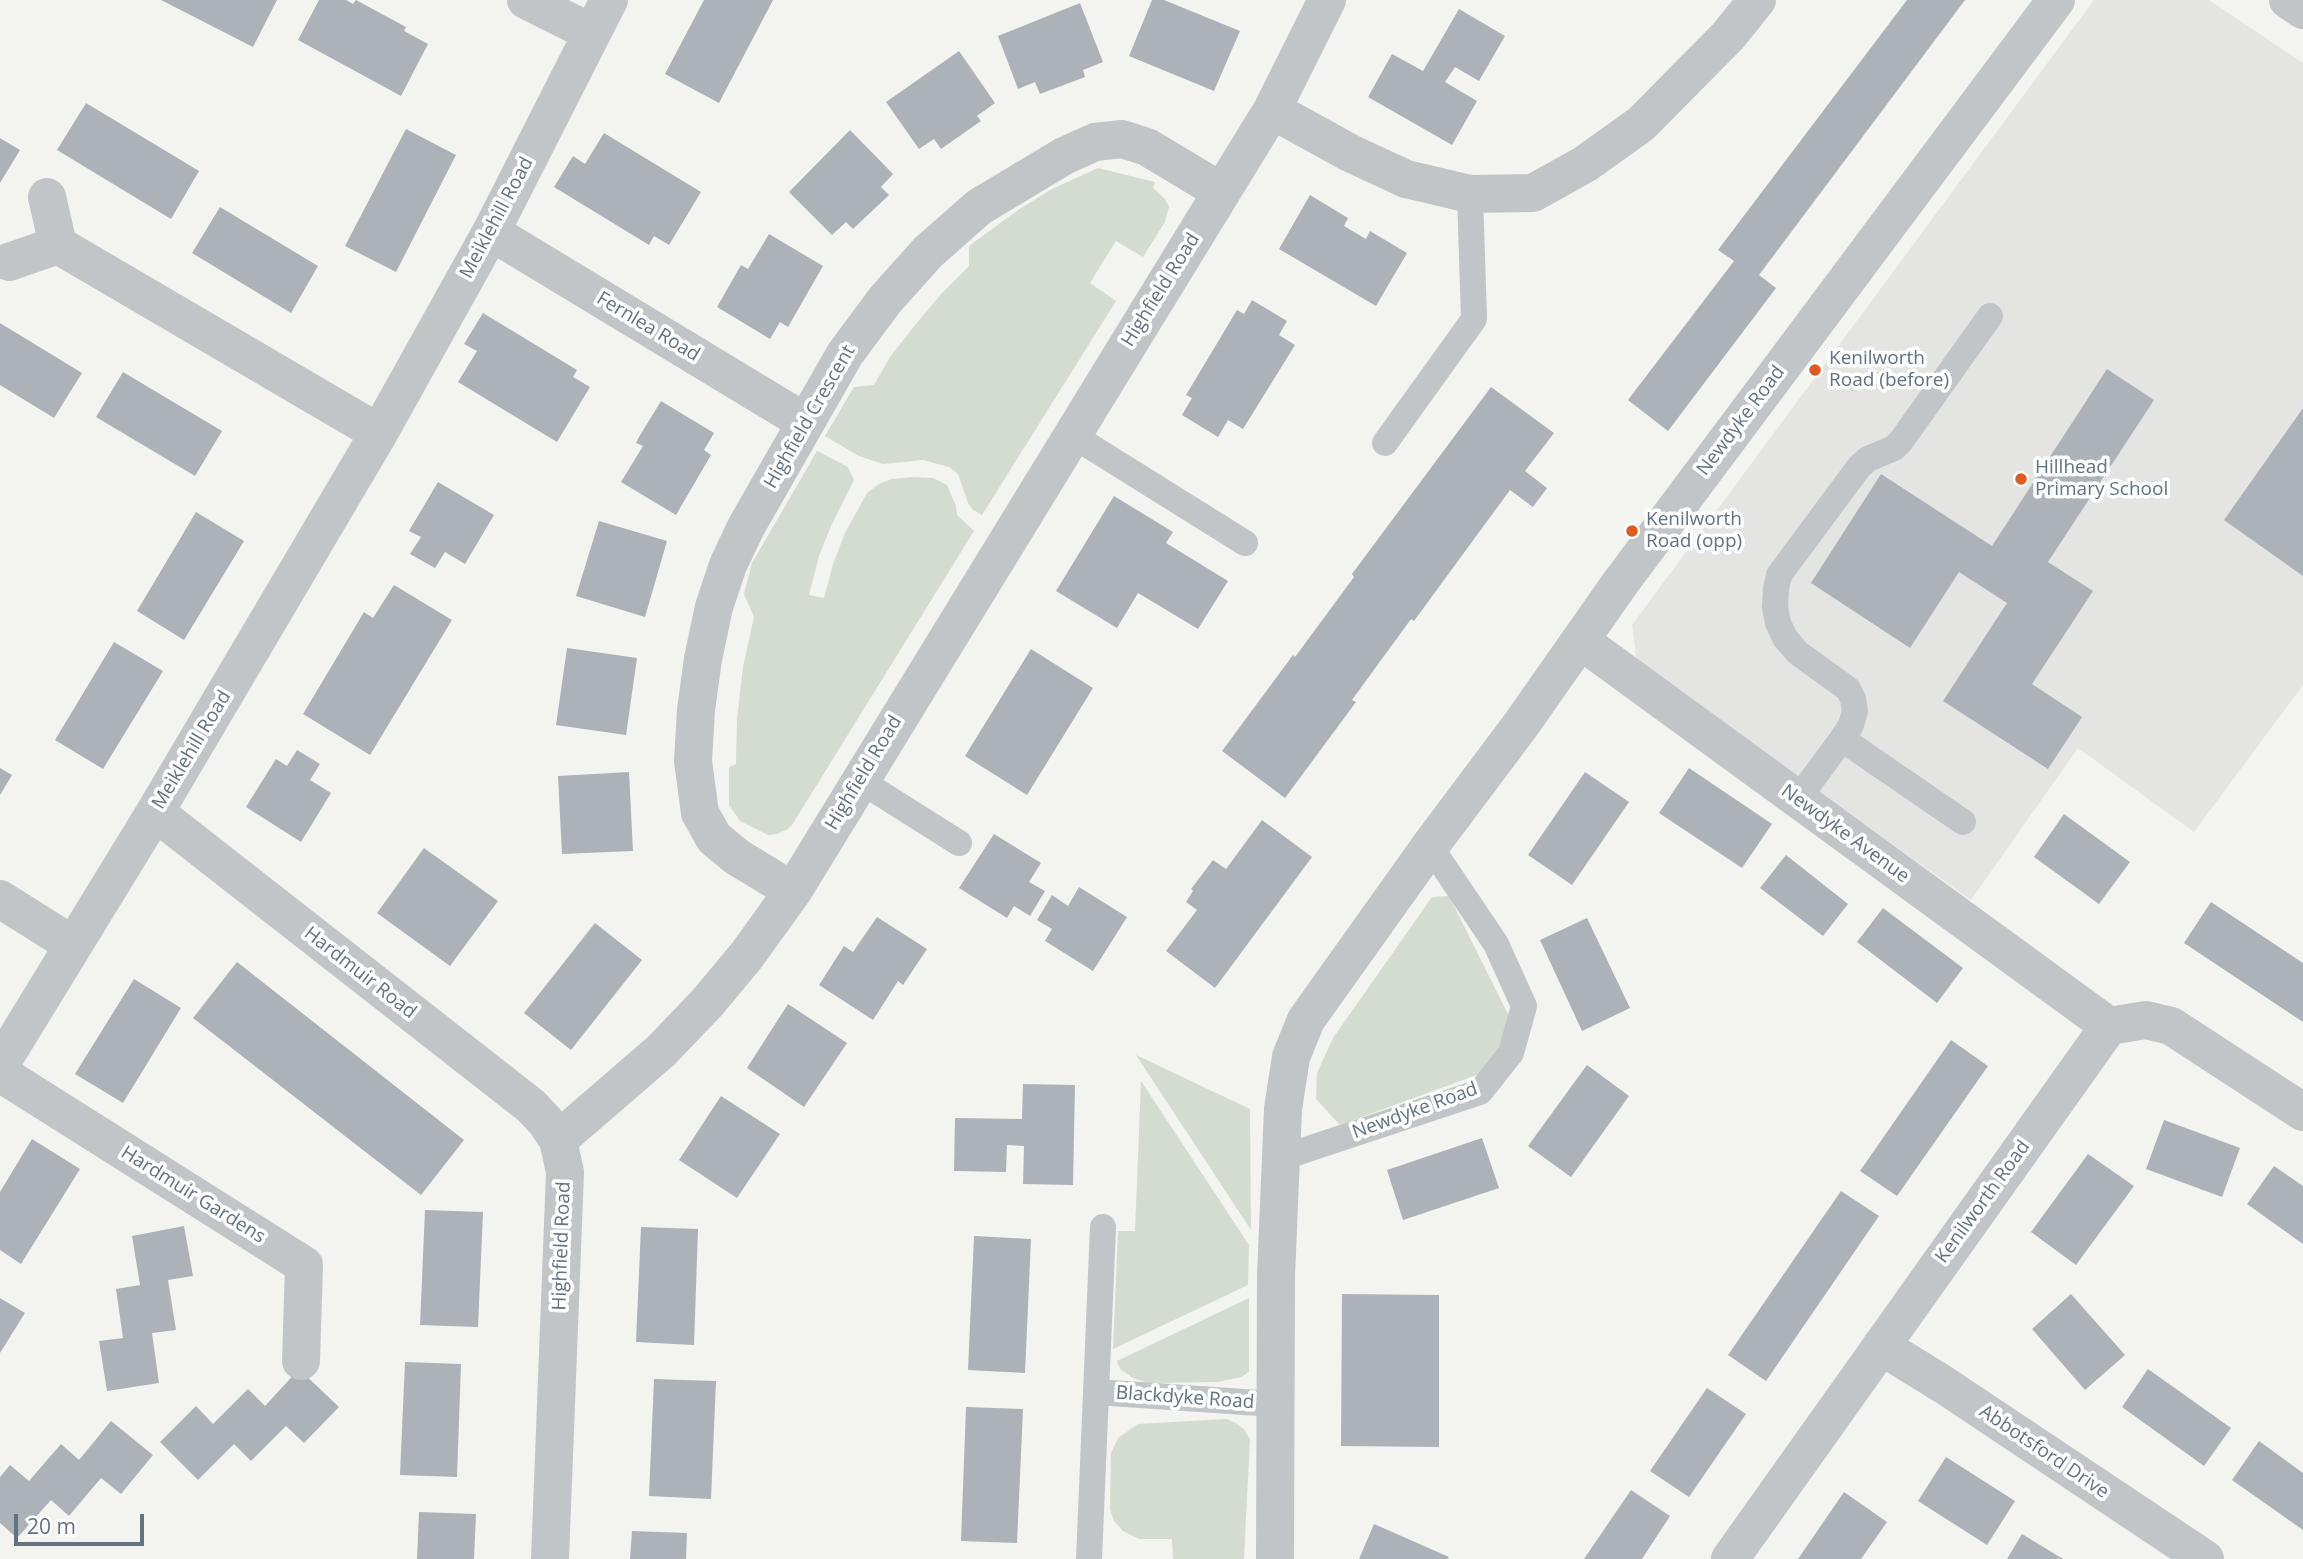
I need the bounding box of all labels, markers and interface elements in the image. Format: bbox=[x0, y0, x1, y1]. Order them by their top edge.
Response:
street label: Meiklehill Road bbox=[455, 153, 539, 283]
street label: Highfield Road bbox=[1117, 229, 1205, 351]
street label: Fernlea Road bbox=[592, 287, 704, 367]
street label: Highfield Crescent bbox=[760, 341, 860, 493]
place label: Kenilworth Road (before) bbox=[1829, 348, 1949, 392]
street label: Newdyke Road bbox=[1692, 362, 1790, 480]
marker: Kenilworth Road (before) bbox=[1807, 362, 1823, 378]
place label: Hillhead Primary School bbox=[2035, 457, 2168, 501]
marker: Hillhead Primary School bbox=[2013, 471, 2029, 487]
place label: Kenilworth Road (opp) bbox=[1646, 509, 1742, 553]
marker: Kenilworth Road (opp) bbox=[1624, 523, 1640, 539]
street label: Meiklehill Road bbox=[148, 687, 236, 813]
street label: Highfield Road bbox=[821, 712, 907, 834]
street label: Newdyke Avenue bbox=[1777, 780, 1913, 888]
street label: Hardmuir Road bbox=[299, 922, 421, 1024]
street label: Newdyke Road bbox=[1349, 1078, 1481, 1144]
street label: Kenilworth Road bbox=[1931, 1136, 2035, 1268]
street label: Hardmuir Gardens bbox=[117, 1141, 269, 1249]
street label: Highfield Road bbox=[548, 1181, 576, 1311]
street label: Blackdyke Road bbox=[1115, 1382, 1255, 1414]
street label: Abbotsford Drive bbox=[1975, 1400, 2113, 1504]
scale bar bbox=[18, 1500, 147, 1544]
text: 20 m bbox=[27, 1512, 76, 1540]

